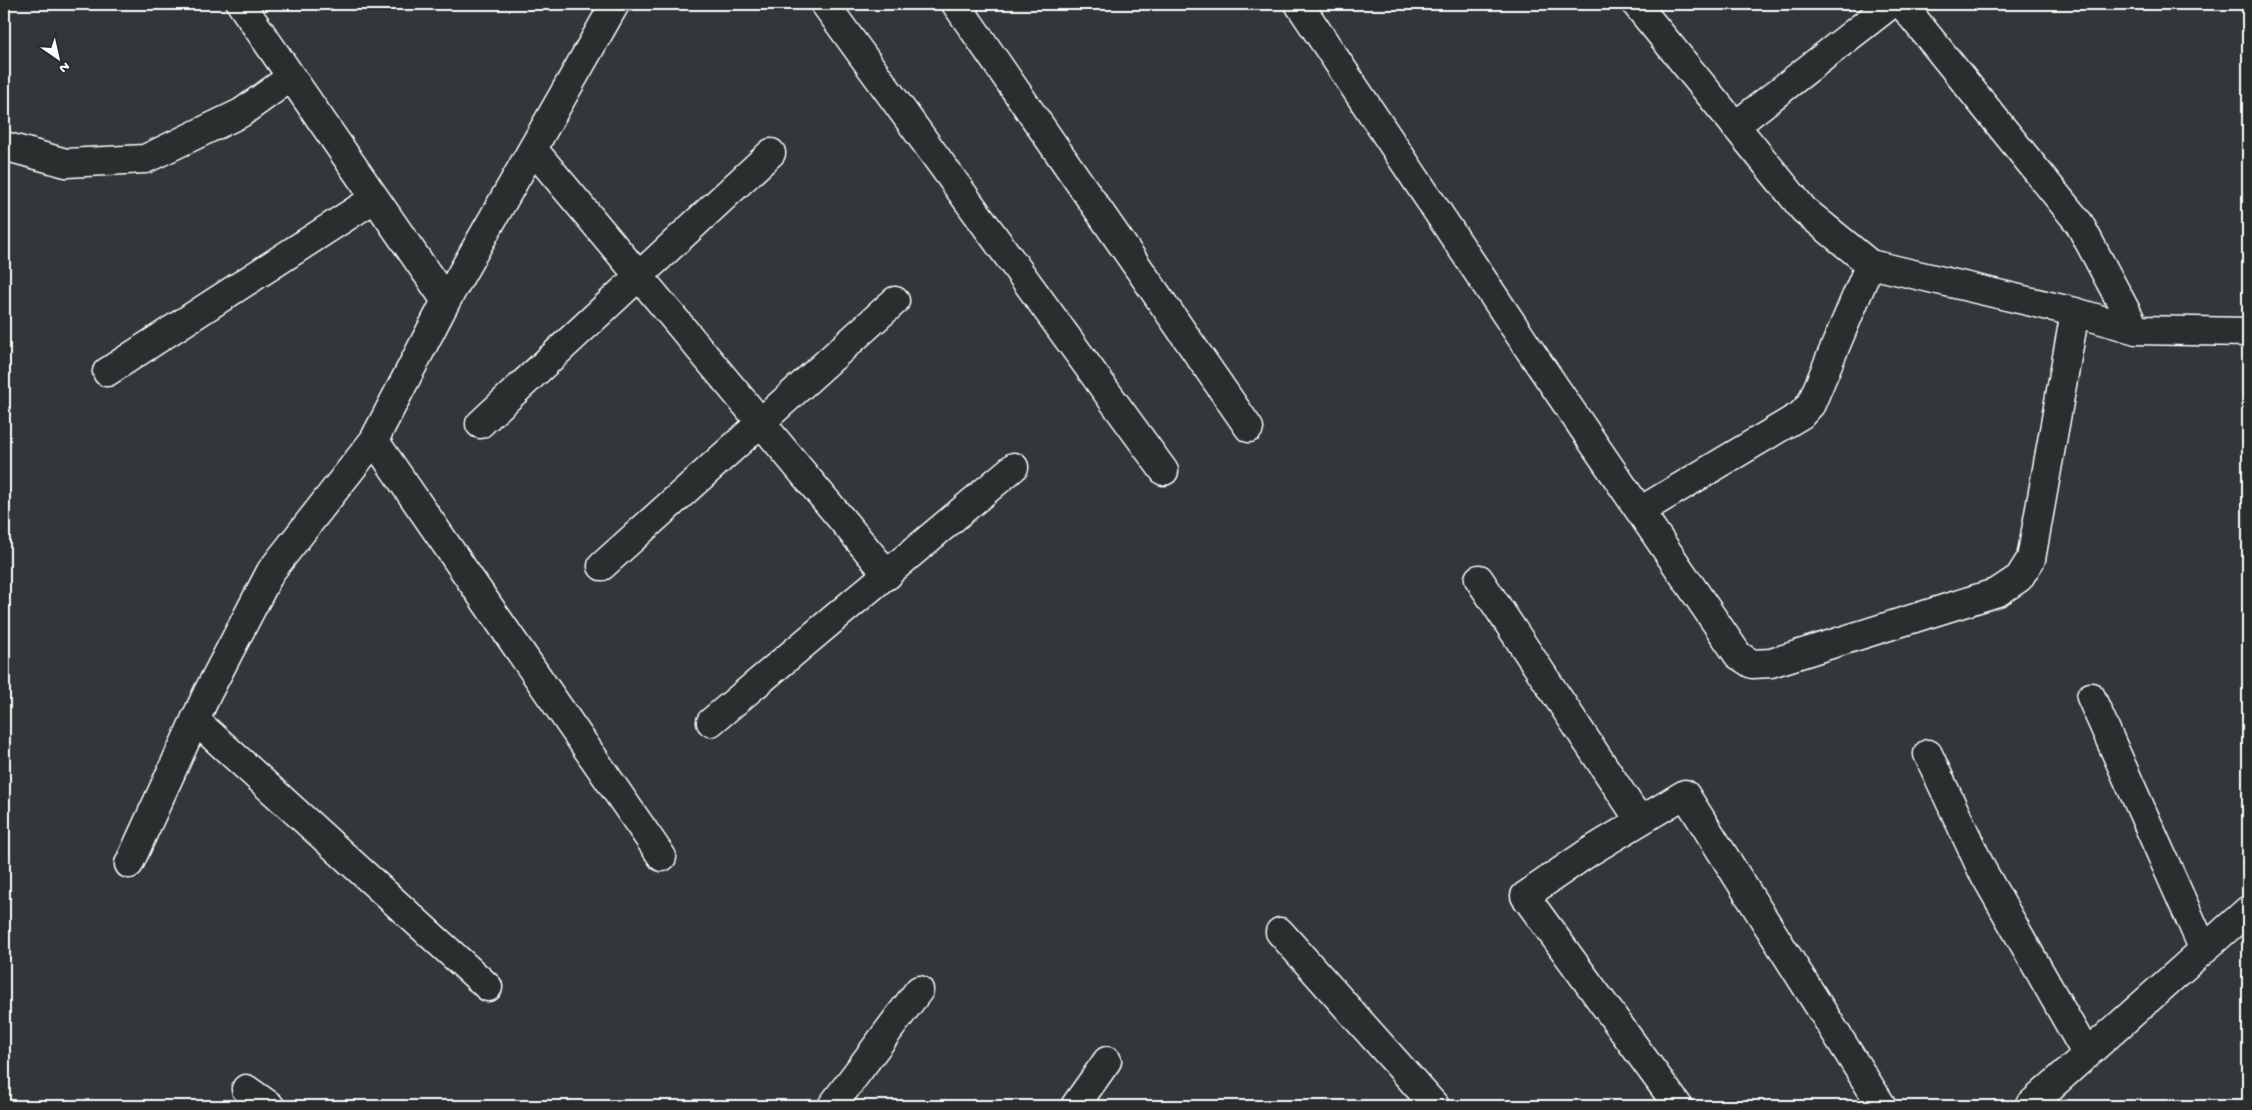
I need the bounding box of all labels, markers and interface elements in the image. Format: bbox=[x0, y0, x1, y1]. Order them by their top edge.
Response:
north arrow bbox=[32, 32, 82, 82]
text: N bbox=[55, 57, 72, 76]

